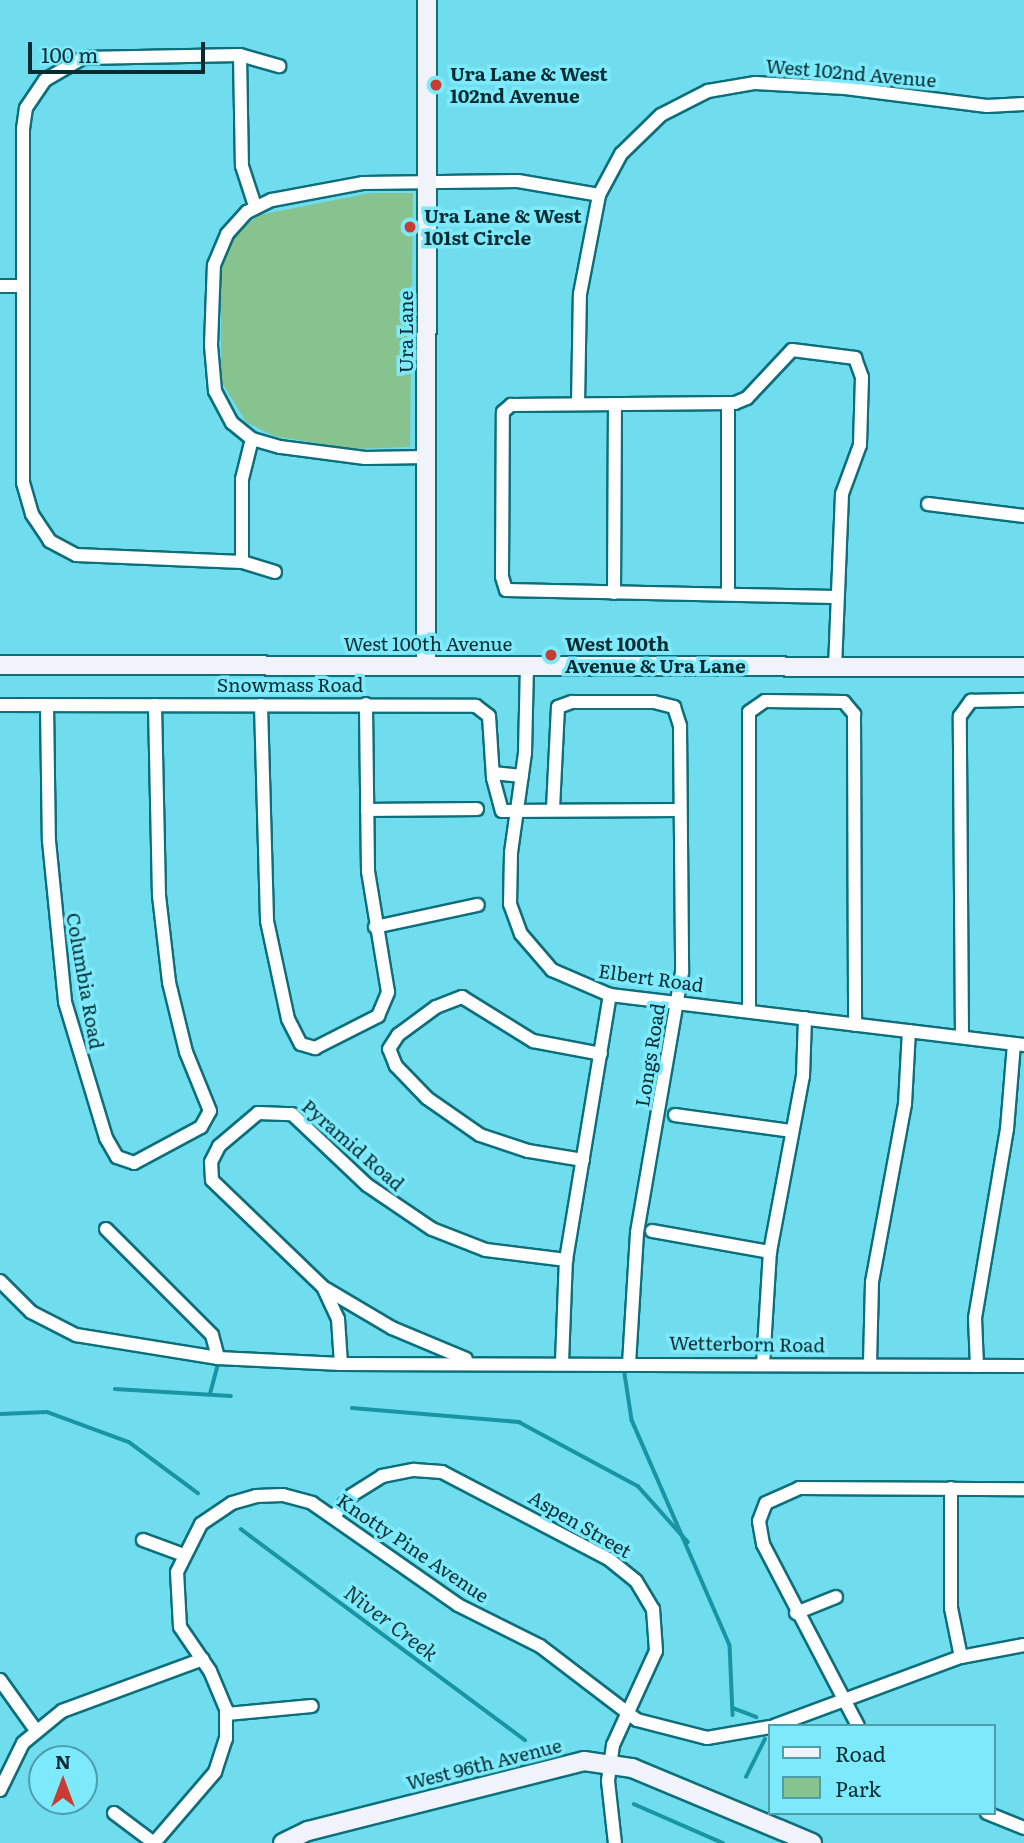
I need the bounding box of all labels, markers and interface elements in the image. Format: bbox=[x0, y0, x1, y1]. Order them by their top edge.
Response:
scale bar bbox=[32, 28, 208, 72]
text: 100 m bbox=[41, 38, 98, 69]
street label: West 102nd Avenue bbox=[765, 54, 937, 92]
place label: Ura Lane & West 102nd Avenue bbox=[450, 63, 608, 107]
marker: Ura Lane & West 102nd Avenue bbox=[428, 77, 444, 93]
place label: Ura Lane & West 101st Circle bbox=[424, 205, 582, 249]
marker: Ura Lane & West 101st Circle bbox=[402, 219, 418, 235]
street label: Ura Lane bbox=[395, 291, 417, 373]
street label: West 100th Avenue bbox=[344, 633, 512, 655]
place label: West 100th Avenue & Ura Lane bbox=[565, 633, 746, 677]
marker: West 100th Avenue & Ura Lane bbox=[543, 647, 559, 663]
street label: Snowmass Road bbox=[217, 674, 363, 696]
street label: Columbia Road bbox=[62, 911, 108, 1051]
street label: Elbert Road bbox=[597, 959, 705, 997]
street label: Longs Road bbox=[631, 1002, 669, 1108]
street label: Pyramid Road bbox=[297, 1095, 409, 1195]
street label: Wetterborn Road bbox=[669, 1331, 825, 1357]
street label: Aspen Street bbox=[525, 1485, 635, 1563]
street label: Knotty Pine Avenue bbox=[333, 1489, 493, 1607]
water label: Niver Creek bbox=[340, 1579, 444, 1665]
legend bbox=[768, 1724, 996, 1815]
street label: West 96th Avenue bbox=[404, 1734, 564, 1794]
text: Road bbox=[835, 1737, 886, 1768]
north arrow bbox=[28, 1745, 98, 1815]
text: N bbox=[55, 1747, 71, 1775]
text: Park bbox=[835, 1772, 881, 1803]

